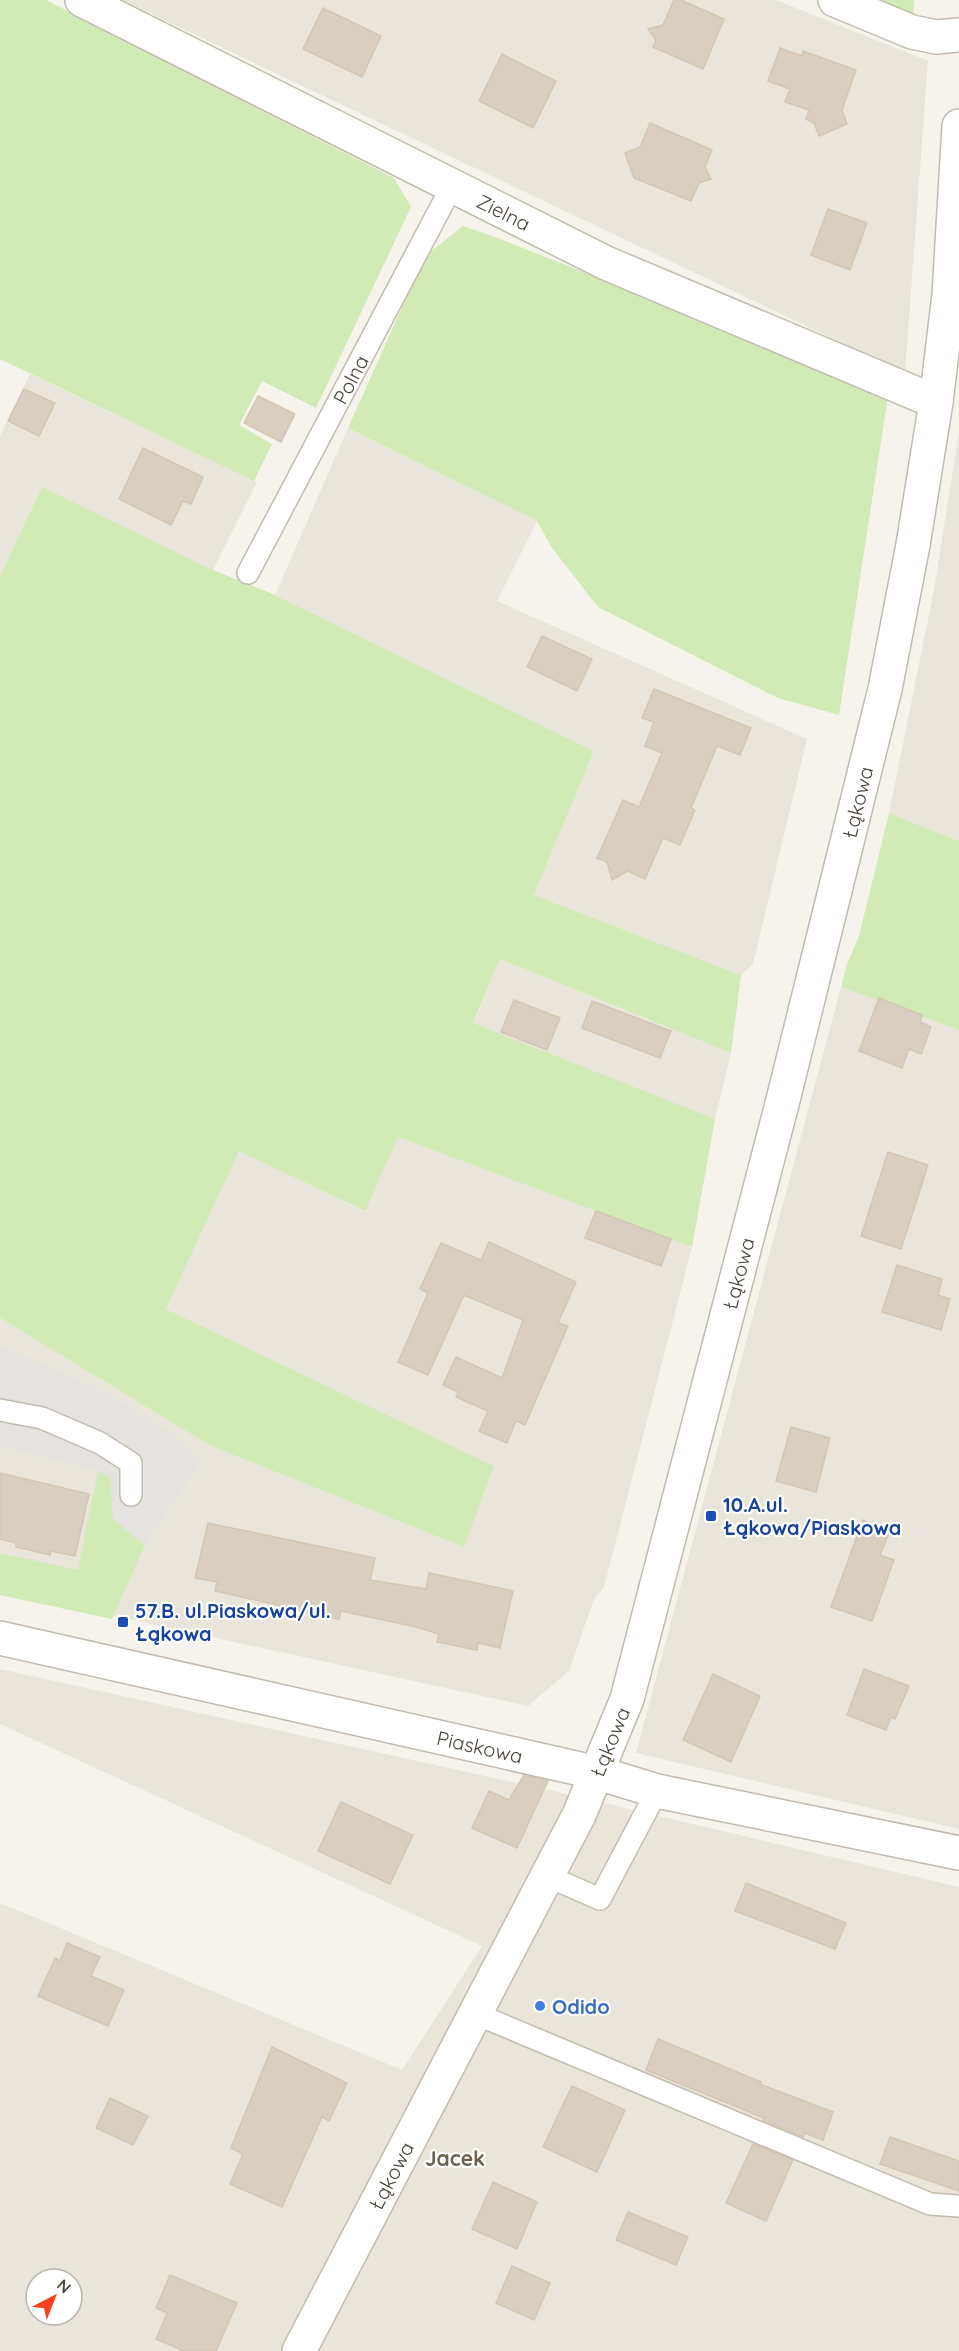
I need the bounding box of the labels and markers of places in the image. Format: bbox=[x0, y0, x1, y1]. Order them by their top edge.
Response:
place label: 10.A.ul. Łąkowa/Piaskowa bbox=[723, 1492, 901, 1540]
marker: 10.A.ul. Łąkowa/Piaskowa bbox=[704, 1509, 718, 1523]
place label: 57.B. ul.Piaskowa/ul. Łąkowa bbox=[135, 1598, 331, 1646]
marker: 57.B. ul.Piaskowa/ul. Łąkowa bbox=[116, 1615, 130, 1629]
place label: Odido bbox=[552, 1994, 610, 2019]
marker: Odido bbox=[533, 1999, 547, 2013]

